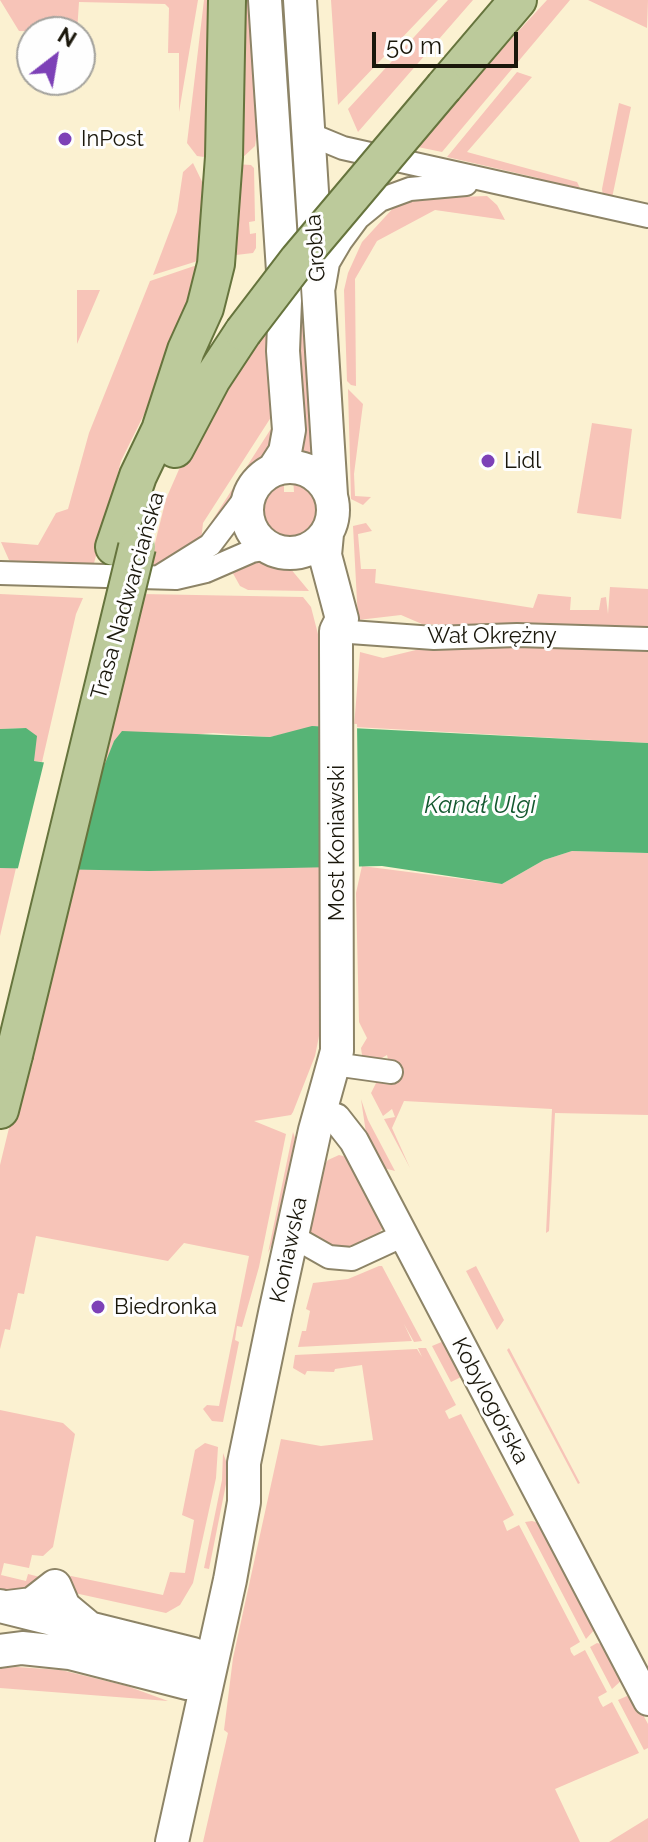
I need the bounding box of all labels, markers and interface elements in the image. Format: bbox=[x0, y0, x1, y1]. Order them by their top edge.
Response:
north arrow bbox=[16, 16, 96, 96]
scale bar bbox=[376, 16, 522, 66]
text: N bbox=[53, 22, 81, 53]
text: 50 m bbox=[386, 31, 442, 60]
place label: InPost bbox=[81, 126, 144, 152]
marker: InPost bbox=[56, 130, 74, 148]
street label: Grobla bbox=[300, 213, 332, 283]
place label: Lidl bbox=[504, 448, 541, 474]
marker: Lidl bbox=[479, 452, 497, 470]
street label: Trasa Nadwarciańska bbox=[86, 489, 170, 703]
street label: Wał Okrężny bbox=[427, 623, 557, 649]
street label: Most Koniawski bbox=[324, 765, 350, 921]
water label: Kanał Ulgi bbox=[424, 792, 536, 820]
street label: Koniawska bbox=[265, 1195, 313, 1305]
place label: Biedronka bbox=[114, 1294, 217, 1320]
marker: Biedronka bbox=[89, 1298, 107, 1316]
street label: Kobylogórska bbox=[446, 1333, 534, 1469]

